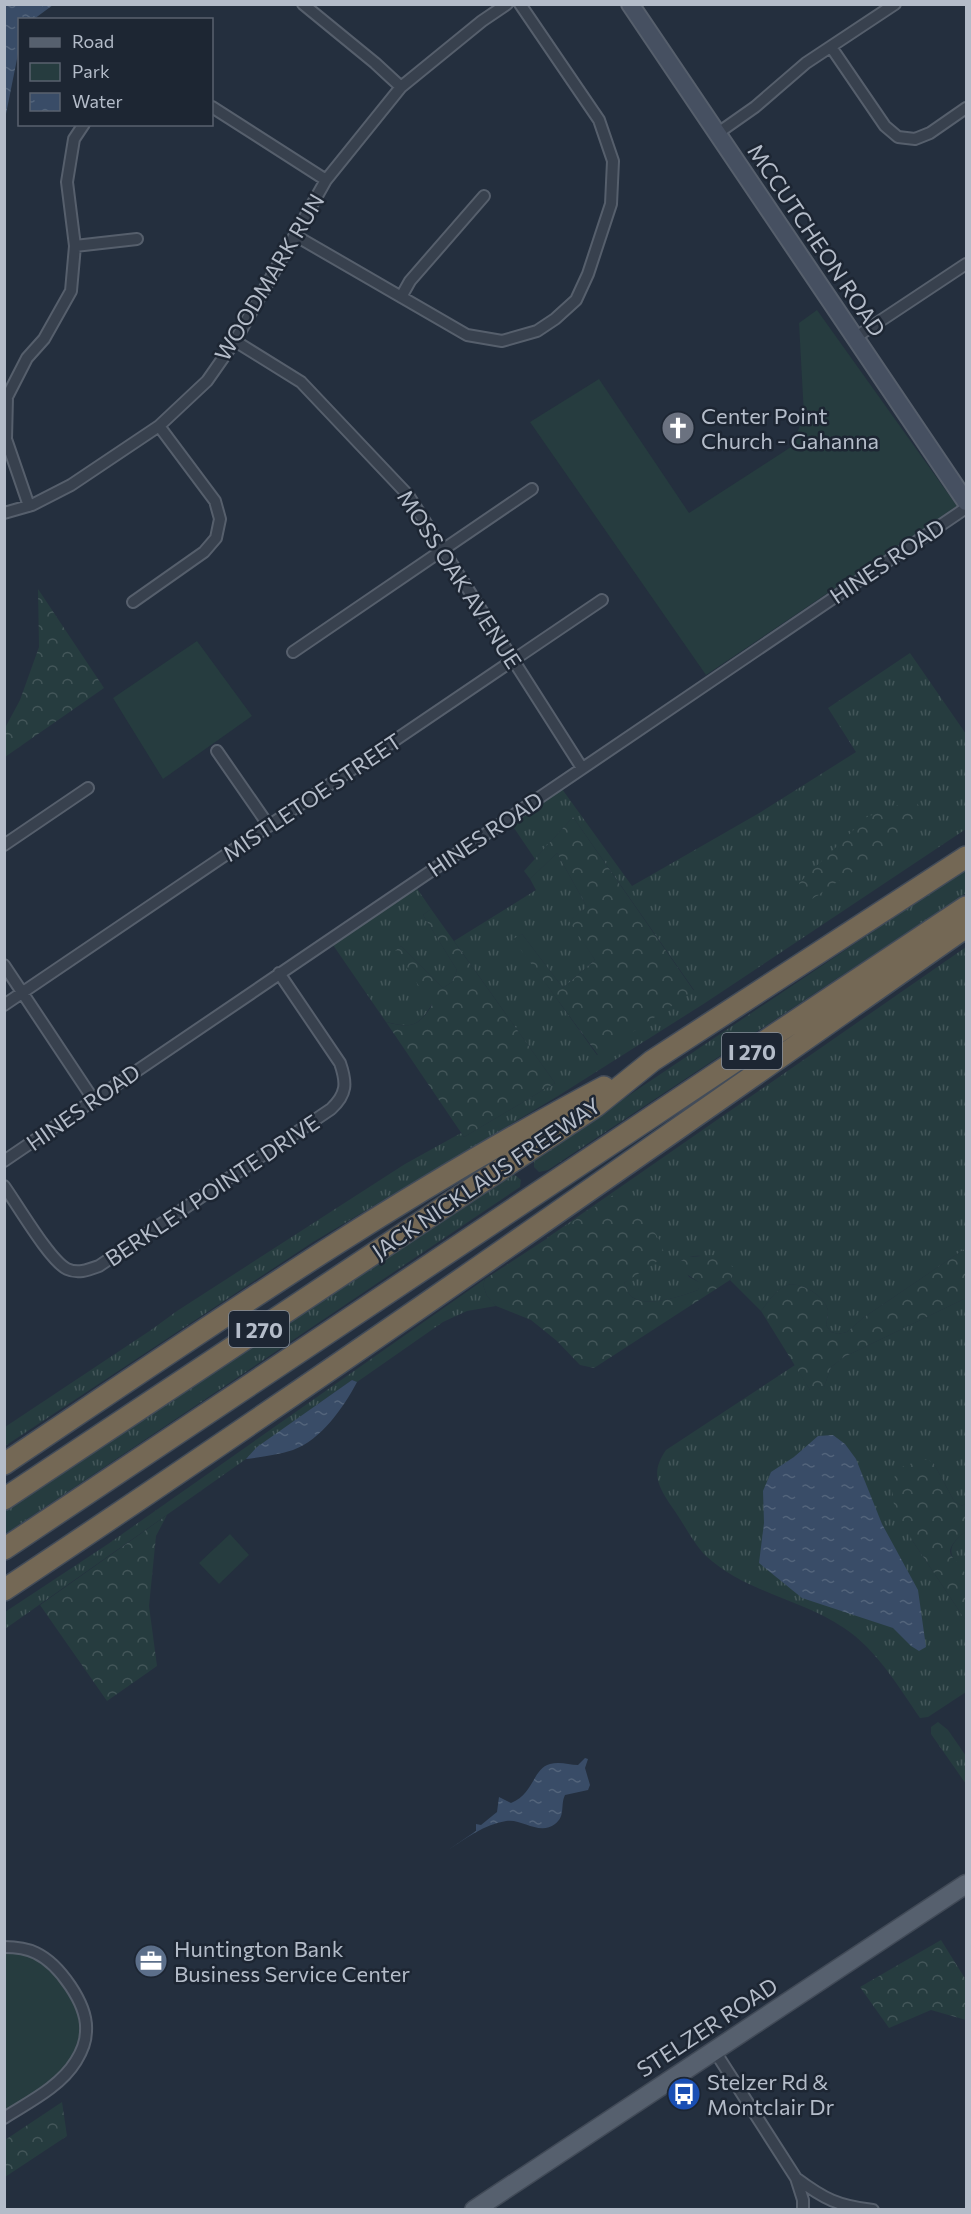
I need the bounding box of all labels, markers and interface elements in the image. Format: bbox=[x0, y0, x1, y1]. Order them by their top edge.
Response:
legend bbox=[18, 18, 213, 126]
text: Road bbox=[72, 30, 114, 52]
text: Park bbox=[72, 60, 110, 82]
text: Water bbox=[72, 90, 123, 112]
street label: MCCUTCHEON ROAD bbox=[742, 138, 892, 342]
street label: WOODMARK RUN bbox=[208, 188, 330, 366]
place label: Center Point Church - Gahanna bbox=[701, 402, 879, 454]
church icon: Center Point Church - Gahanna bbox=[660, 410, 696, 446]
street label: MOSS OAK AVENUE bbox=[392, 485, 528, 673]
street label: HINES ROAD bbox=[825, 513, 949, 609]
street label: MISTLETOE STREET bbox=[217, 727, 407, 867]
street label: HINES ROAD bbox=[423, 786, 547, 882]
road number: I 270 bbox=[722, 1033, 782, 1069]
street label: HINES ROAD bbox=[21, 1058, 145, 1156]
street label: JACK NICKLAUS FREEWAY bbox=[367, 1091, 605, 1265]
street label: BERKLEY POINTE DRIVE bbox=[100, 1108, 324, 1272]
road number: I 270 bbox=[229, 1311, 289, 1347]
place label: Huntington Bank Business Service Center bbox=[174, 1935, 410, 1987]
office icon: Huntington Bank Business Service Center bbox=[133, 1943, 169, 1979]
street label: STELZER ROAD bbox=[632, 1971, 782, 2083]
place label: Stelzer Rd & Montclair Dr bbox=[707, 2068, 834, 2120]
bus stop icon: Stelzer Rd & Montclair Dr bbox=[666, 2076, 702, 2112]

